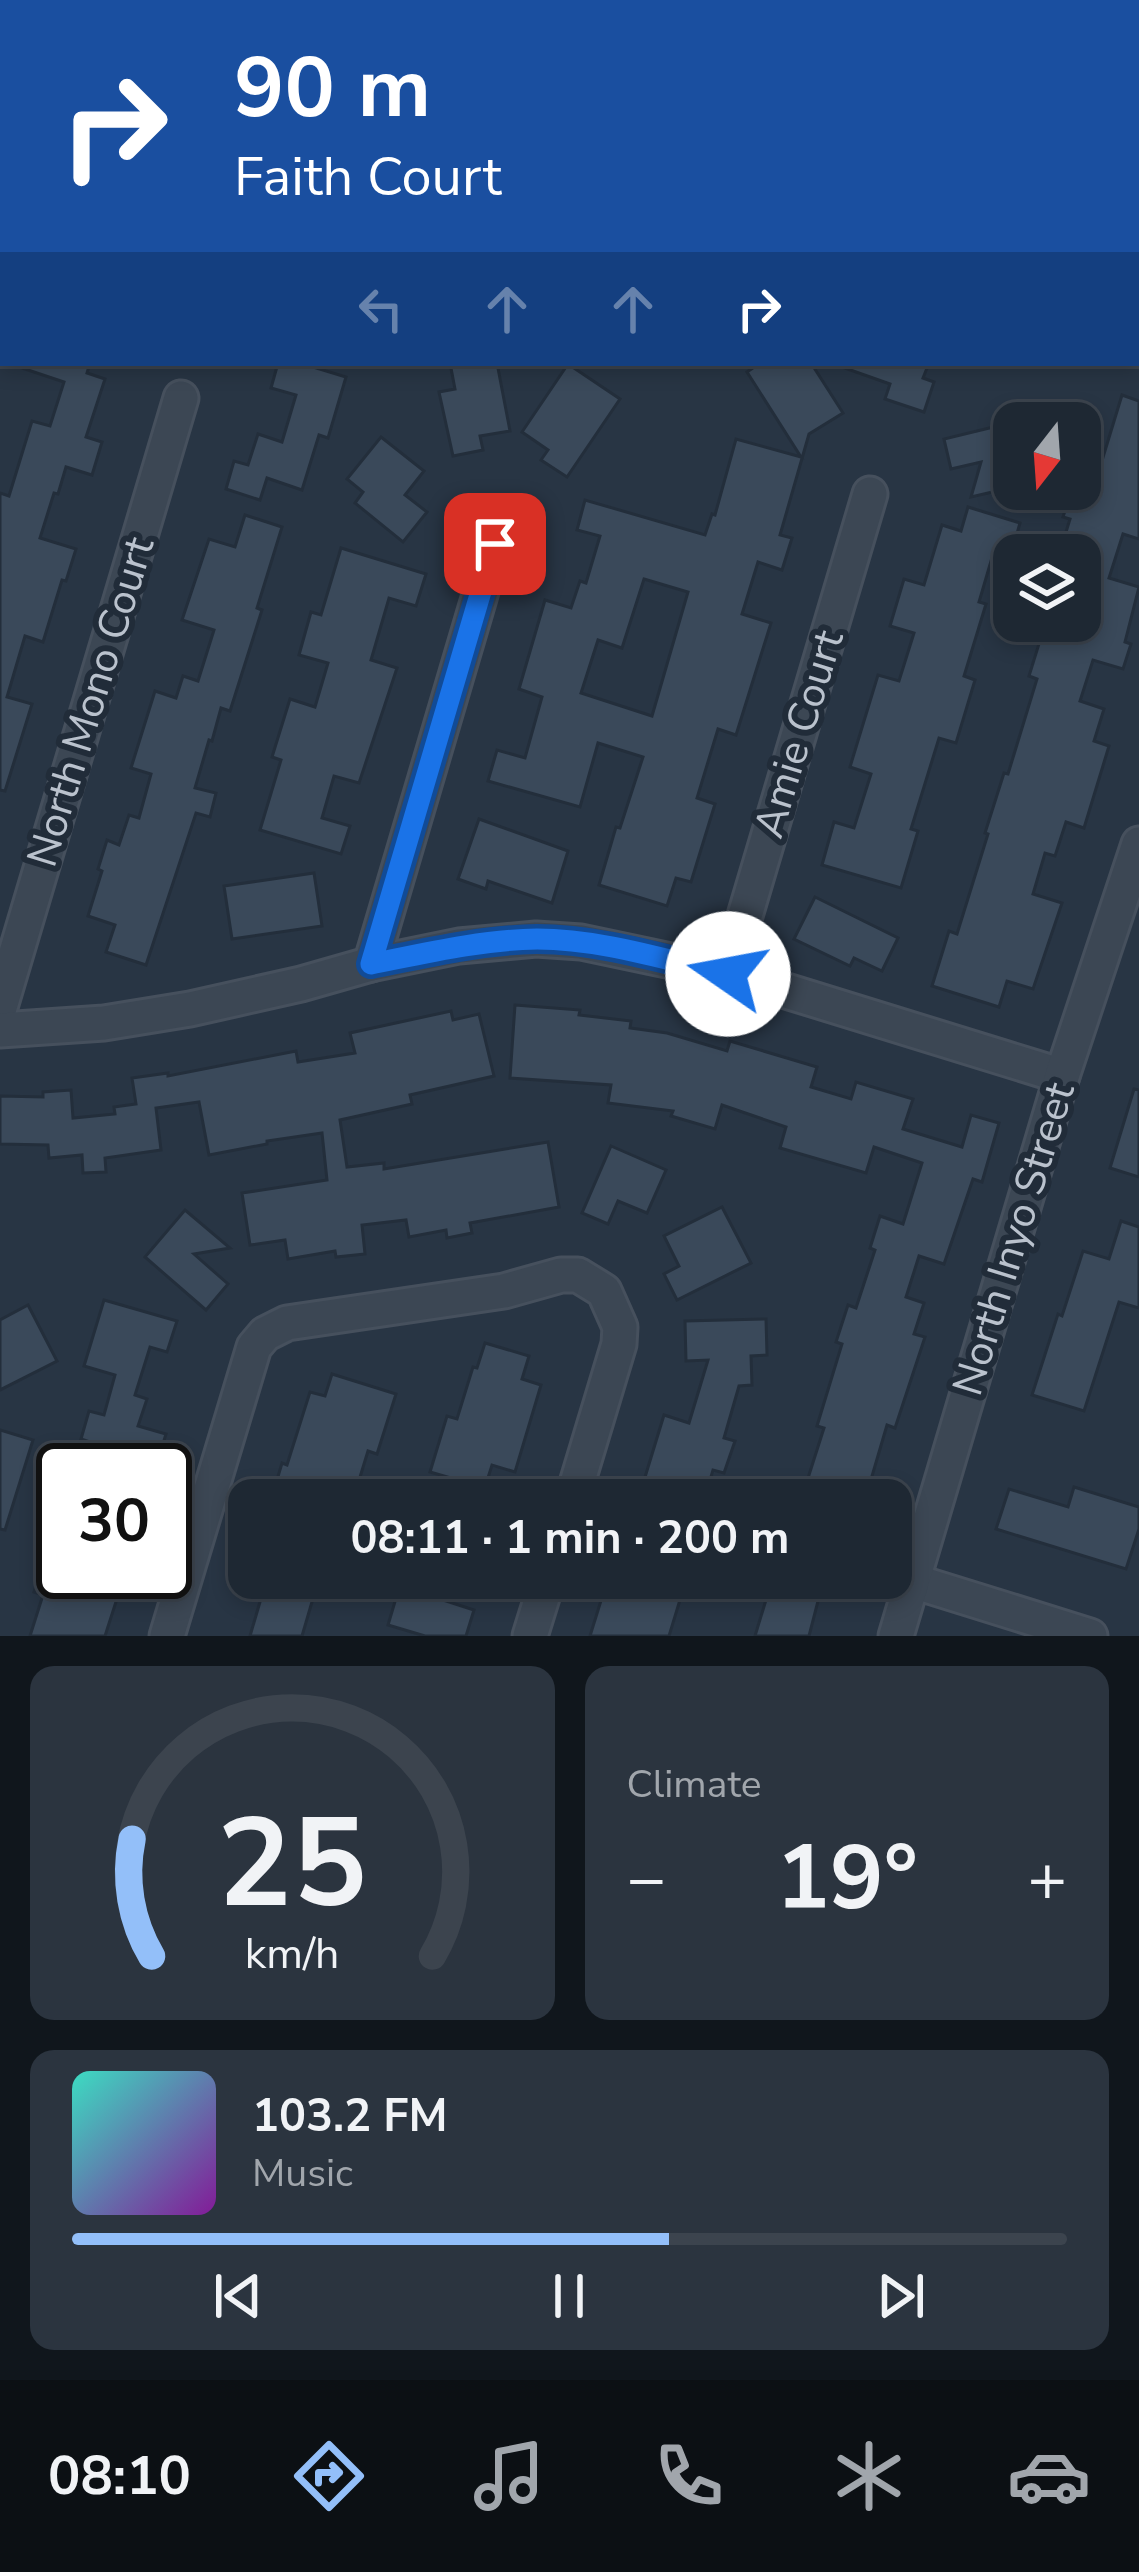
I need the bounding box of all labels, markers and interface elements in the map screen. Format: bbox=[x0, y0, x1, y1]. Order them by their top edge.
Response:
text: 90 m bbox=[234, 31, 431, 146]
icon: right bbox=[36, 48, 192, 204]
text: Faith Court bbox=[234, 140, 502, 214]
icon: left bbox=[348, 276, 414, 342]
icon: ahead bbox=[474, 276, 540, 342]
icon: ahead bbox=[600, 276, 666, 342]
icon: right bbox=[726, 276, 792, 342]
north arrow bbox=[993, 402, 1101, 510]
map controls bbox=[993, 402, 1101, 642]
pin bbox=[444, 493, 546, 595]
icon: arrive bbox=[462, 511, 528, 577]
street label: North Mono Court bbox=[14, 530, 168, 874]
button: layers bbox=[993, 534, 1101, 642]
street label: Amie Court bbox=[740, 623, 858, 845]
position arrow bbox=[665, 911, 791, 1037]
street label: North Inyo Street bbox=[939, 1075, 1089, 1402]
speed limit sign: 30 bbox=[36, 1443, 192, 1599]
text: 08:11 · 1 min · 200 m bbox=[350, 1508, 790, 1569]
text: Climate bbox=[627, 1758, 762, 1811]
text: 25 bbox=[217, 1779, 367, 1949]
text: 19° bbox=[776, 1817, 918, 1940]
text: − bbox=[627, 1834, 666, 1924]
text: + bbox=[1027, 1834, 1067, 1924]
text: km/h bbox=[245, 1925, 340, 1983]
text: 103.2 FM bbox=[252, 2086, 448, 2147]
text: Music bbox=[252, 2147, 353, 2200]
icon: previous bbox=[205, 2263, 271, 2329]
icon: pause bbox=[536, 2263, 602, 2329]
icon: next bbox=[868, 2263, 934, 2329]
icon: directions bbox=[287, 2434, 371, 2518]
icon: music bbox=[467, 2434, 551, 2518]
icon: phone bbox=[647, 2434, 731, 2518]
icon: climate bbox=[827, 2434, 911, 2518]
icon: car bbox=[1007, 2434, 1091, 2518]
text: 08:10 bbox=[48, 2439, 191, 2513]

